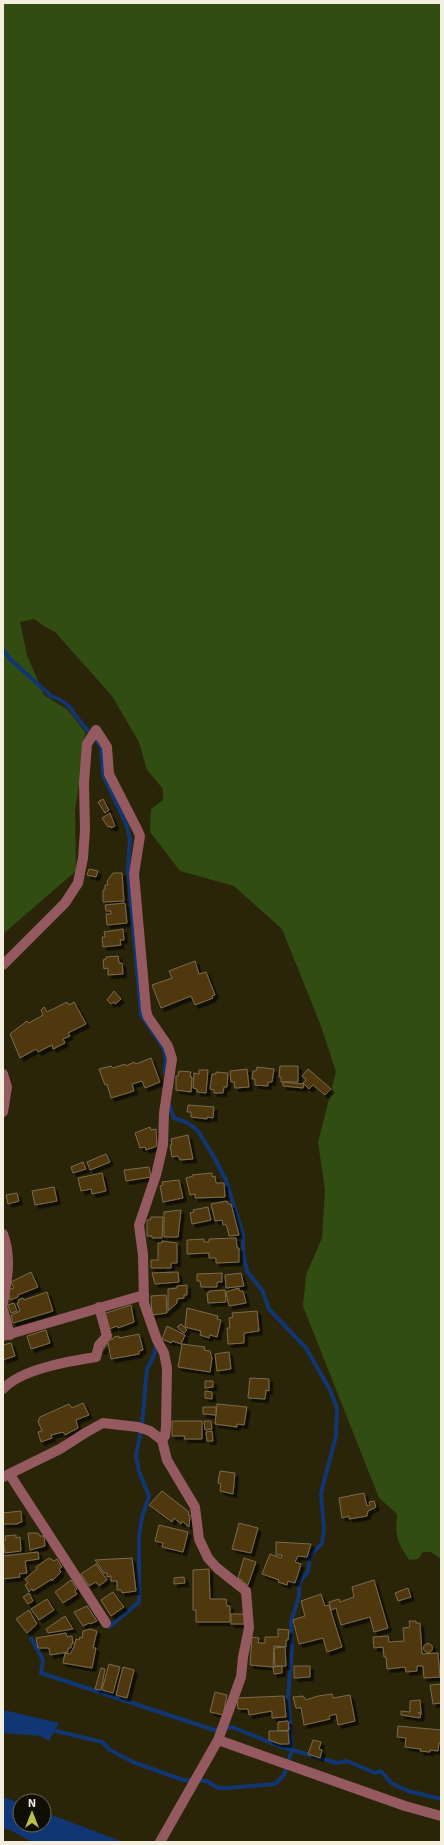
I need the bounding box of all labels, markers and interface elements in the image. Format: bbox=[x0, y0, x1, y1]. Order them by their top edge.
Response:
north arrow bbox=[12, 1793, 52, 1833]
text: N bbox=[28, 1796, 36, 1809]

